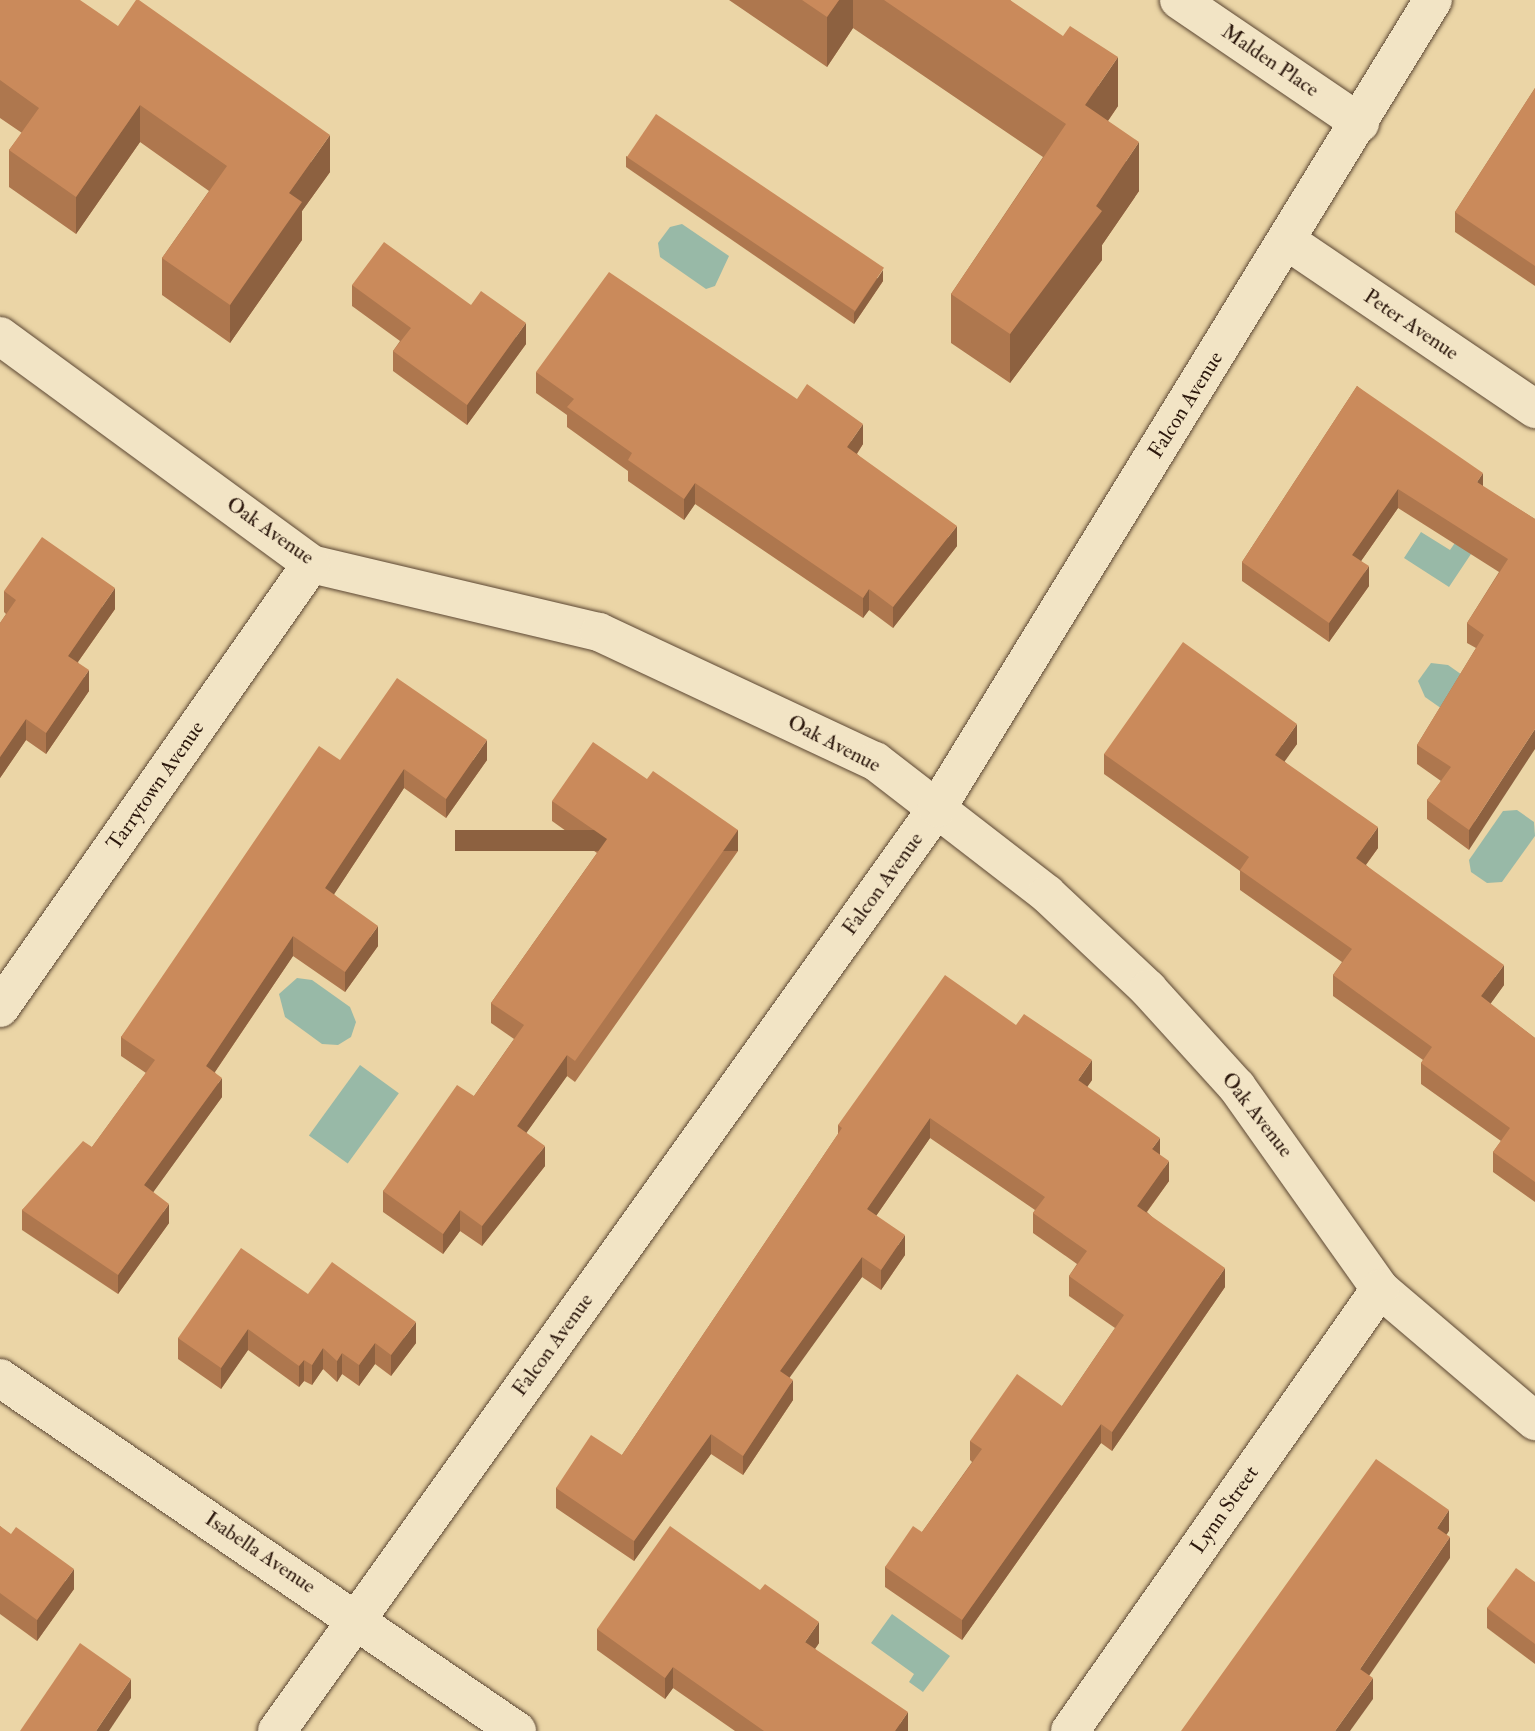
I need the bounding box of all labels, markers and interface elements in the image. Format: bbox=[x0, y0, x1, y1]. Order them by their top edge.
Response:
street label: Malden Place bbox=[1217, 19, 1323, 103]
street label: Peter Avenue bbox=[1359, 284, 1463, 366]
street label: Falcon Avenue bbox=[1143, 347, 1229, 463]
street label: Oak Avenue bbox=[221, 492, 319, 570]
street label: Oak Avenue bbox=[783, 710, 885, 778]
street label: Tarrytown Avenue bbox=[102, 716, 210, 856]
street label: Falcon Avenue bbox=[837, 828, 929, 940]
street label: Oak Avenue bbox=[1216, 1067, 1298, 1163]
street label: Falcon Avenue bbox=[507, 1289, 599, 1401]
street label: Lynn Street bbox=[1186, 1461, 1264, 1559]
street label: Isabella Avenue bbox=[200, 1507, 320, 1599]

